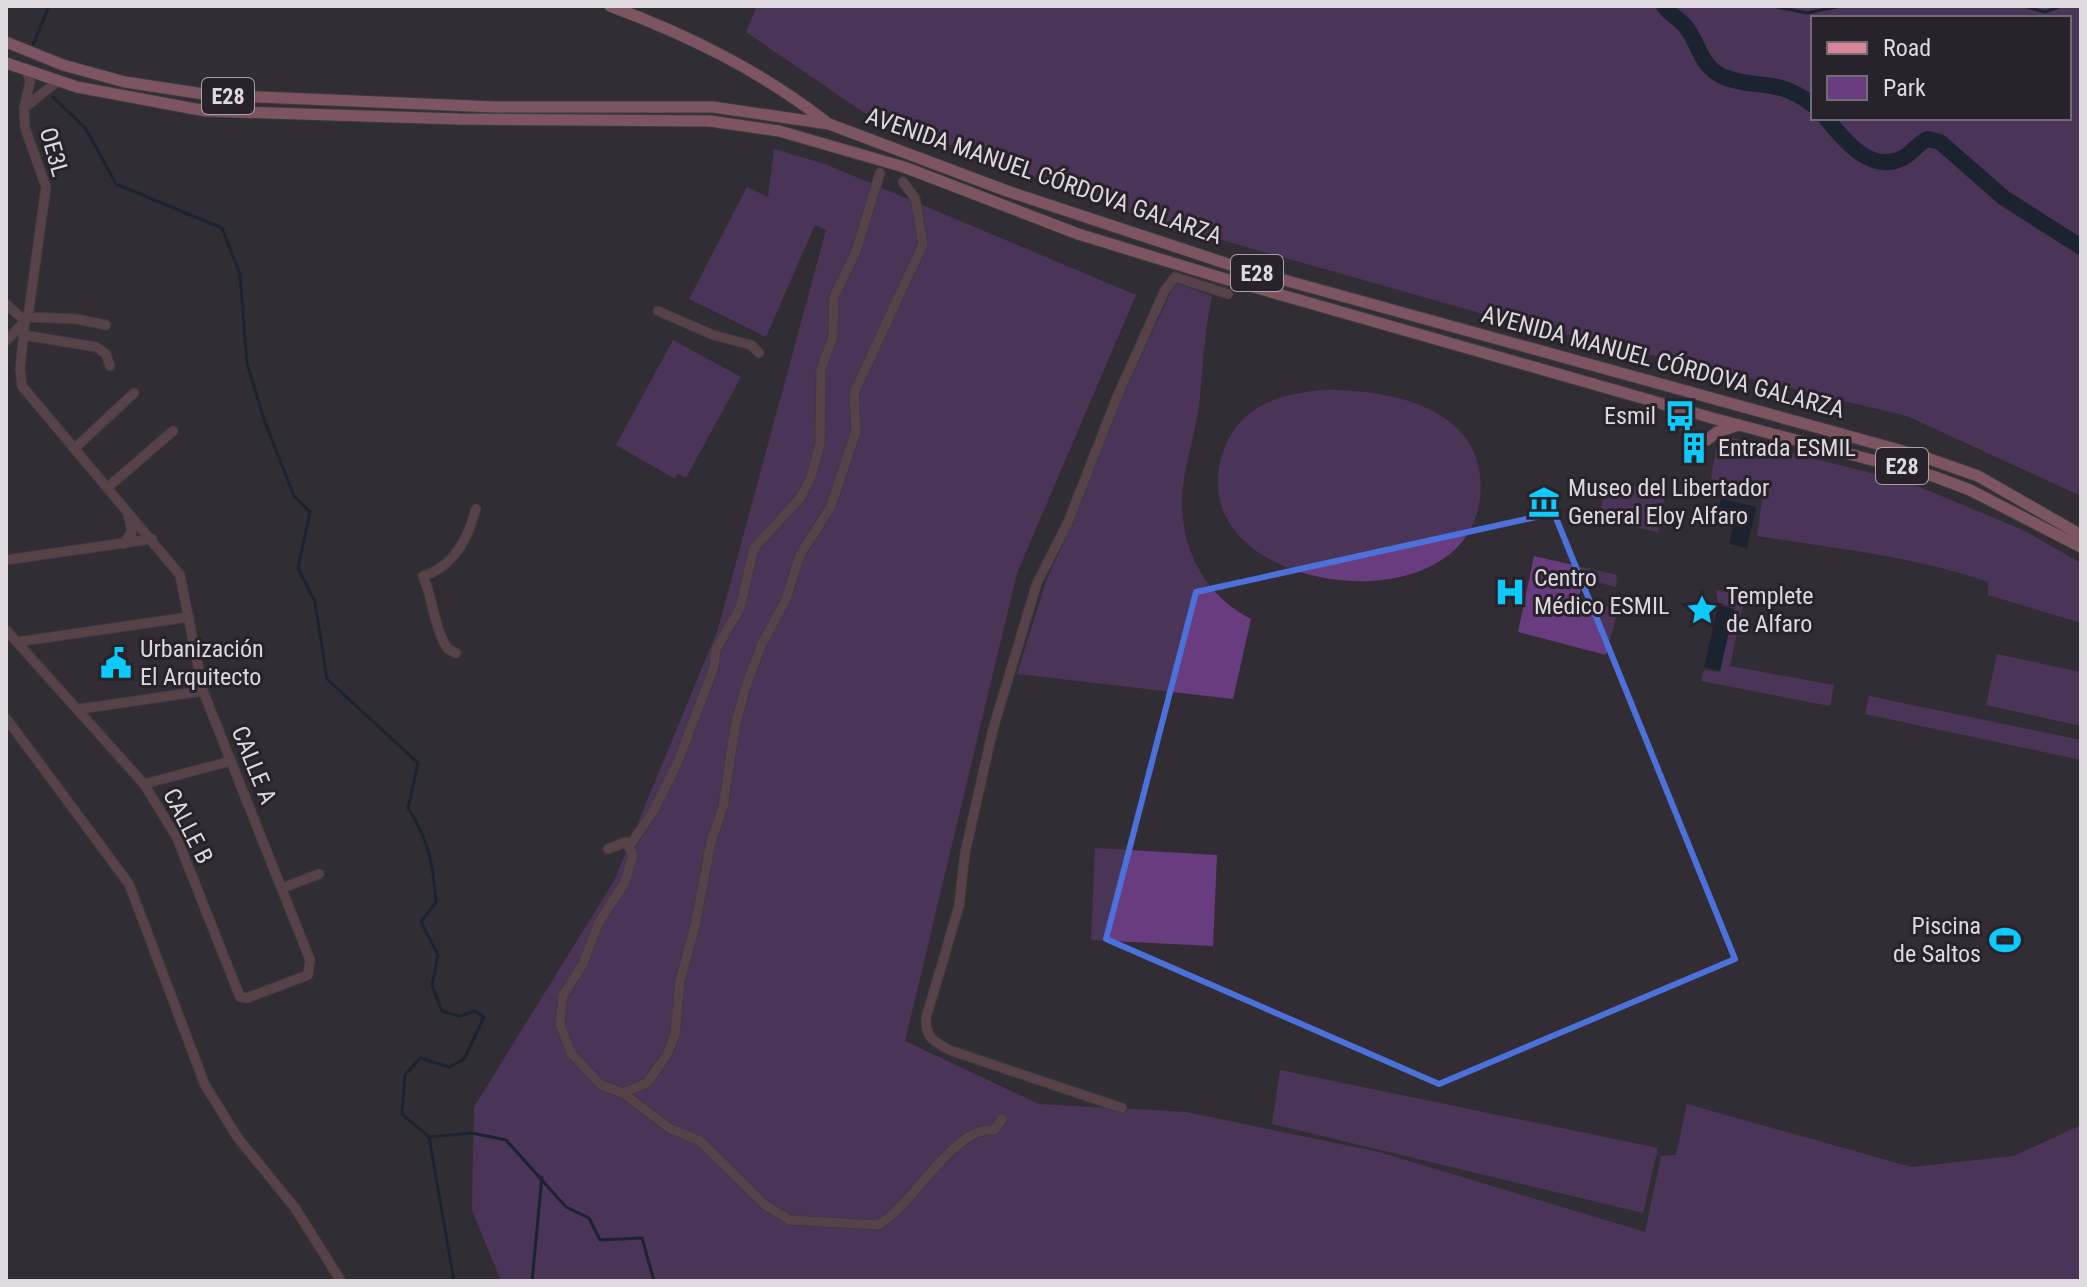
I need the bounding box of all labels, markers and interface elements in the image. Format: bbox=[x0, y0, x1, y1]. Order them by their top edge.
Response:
legend bbox=[1811, 16, 2071, 120]
text: Road bbox=[1883, 34, 1931, 62]
text: Park bbox=[1883, 74, 1926, 102]
road number: E28 bbox=[202, 78, 254, 114]
street label: AVENIDA MANUEL CÓRDOVA GALARZA bbox=[862, 102, 1226, 250]
street label: OE3L bbox=[34, 124, 74, 180]
road number: E28 bbox=[1231, 255, 1283, 291]
street label: AVENIDA MANUEL CÓRDOVA GALARZA bbox=[1478, 300, 1848, 424]
bus stop icon: Esmil bbox=[1663, 399, 1697, 433]
place label: Esmil bbox=[1604, 402, 1656, 430]
building icon: Entrada ESMIL bbox=[1677, 431, 1711, 465]
place label: Entrada ESMIL bbox=[1718, 434, 1856, 462]
road number: E28 bbox=[1876, 448, 1928, 484]
place label: Museo del Libertador General Eloy Alfaro bbox=[1568, 474, 1769, 530]
museum icon: Museo del Libertador General Eloy Alfaro bbox=[1527, 485, 1561, 519]
place label: Centro Médico ESMIL bbox=[1534, 564, 1669, 620]
hospital icon: Centro Médico ESMIL bbox=[1493, 575, 1527, 609]
place label: Templete de Alfaro bbox=[1726, 582, 1814, 638]
place icon: Templete de Alfaro bbox=[1685, 593, 1719, 627]
place label: Urbanización El Arquitecto bbox=[140, 635, 264, 691]
public building icon: Urbanización El Arquitecto bbox=[99, 646, 133, 680]
street label: CALLE A bbox=[226, 722, 282, 808]
street label: CALLE B bbox=[157, 784, 219, 868]
place label: Piscina de Saltos bbox=[1893, 912, 1981, 968]
sports icon: Piscina de Saltos bbox=[1988, 923, 2022, 957]

